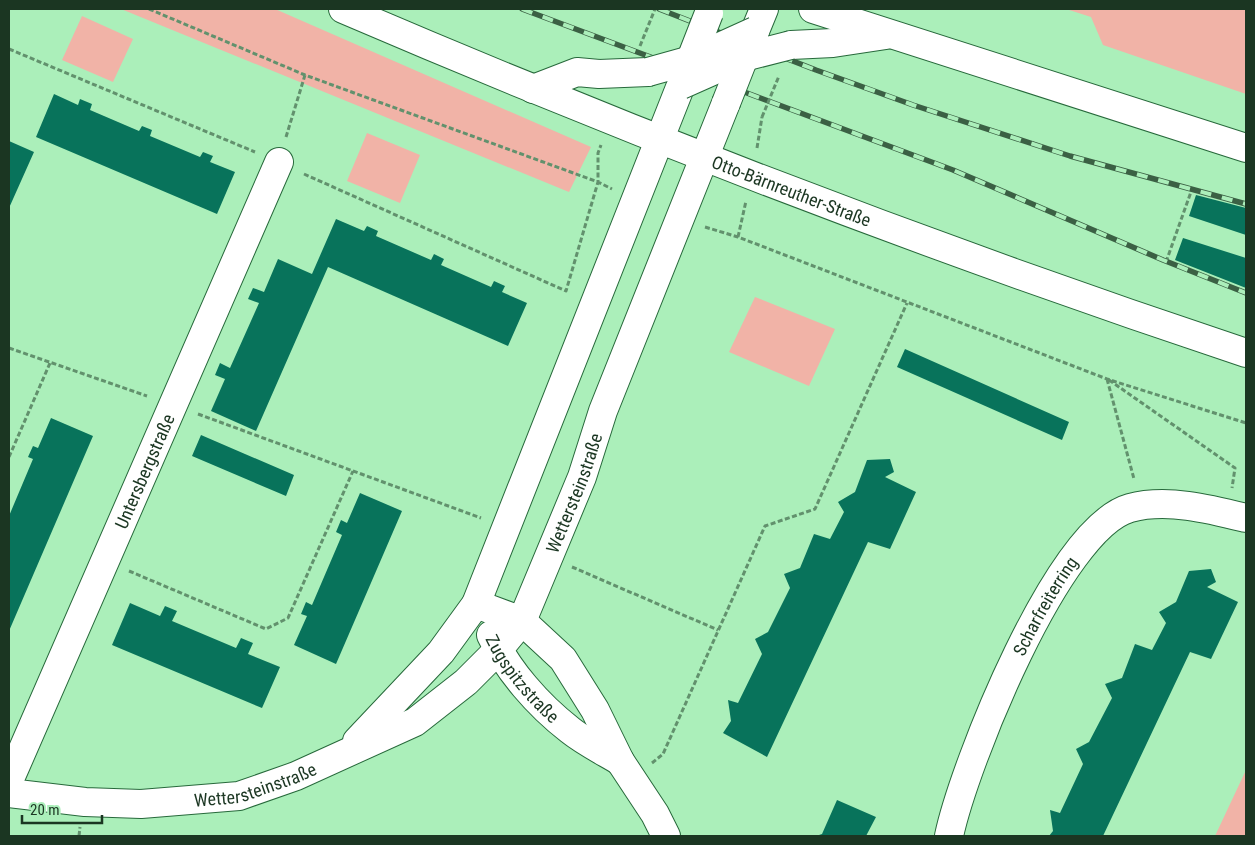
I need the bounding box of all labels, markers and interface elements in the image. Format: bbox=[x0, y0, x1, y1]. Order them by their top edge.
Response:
street label: Otto-Bärnreuther-Straße bbox=[709, 151, 874, 230]
street label: Untersbergstraße bbox=[110, 411, 178, 532]
street label: Wettersteinstraße bbox=[541, 430, 606, 556]
street label: Scharfreiterring bbox=[1008, 552, 1082, 659]
street label: Zugspitzstraße bbox=[482, 631, 564, 727]
street label: Wettersteinstraße bbox=[193, 758, 319, 810]
scale bar bbox=[22, 792, 102, 824]
text: 20 m bbox=[30, 801, 60, 819]

